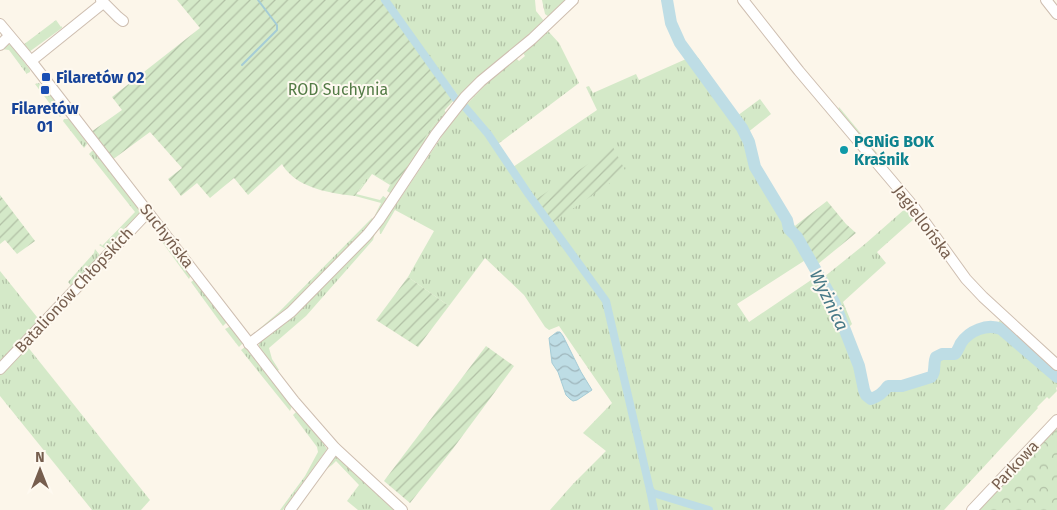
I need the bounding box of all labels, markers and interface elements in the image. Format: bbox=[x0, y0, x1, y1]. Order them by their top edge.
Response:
place label: Filaretów 02 bbox=[56, 68, 145, 87]
marker: Filaretów 02 bbox=[40, 71, 52, 83]
park label: ROD Suchynia bbox=[288, 80, 388, 99]
marker: Filaretów 01 bbox=[39, 84, 51, 96]
place label: Filaretów 01 bbox=[11, 99, 79, 136]
place label: PGNiG BOK Kraśnik bbox=[854, 132, 935, 169]
marker: PGNiG BOK Kraśnik bbox=[838, 144, 850, 156]
street label: Jagiellońska bbox=[889, 181, 957, 263]
street label: Suchyńska bbox=[136, 200, 198, 272]
street label: Batalionów Chłopskich bbox=[11, 223, 137, 357]
water label: Wyżnica bbox=[805, 266, 853, 334]
street label: Parkowa bbox=[987, 436, 1043, 494]
north arrow bbox=[15, 445, 65, 495]
text: N bbox=[35, 449, 45, 466]

